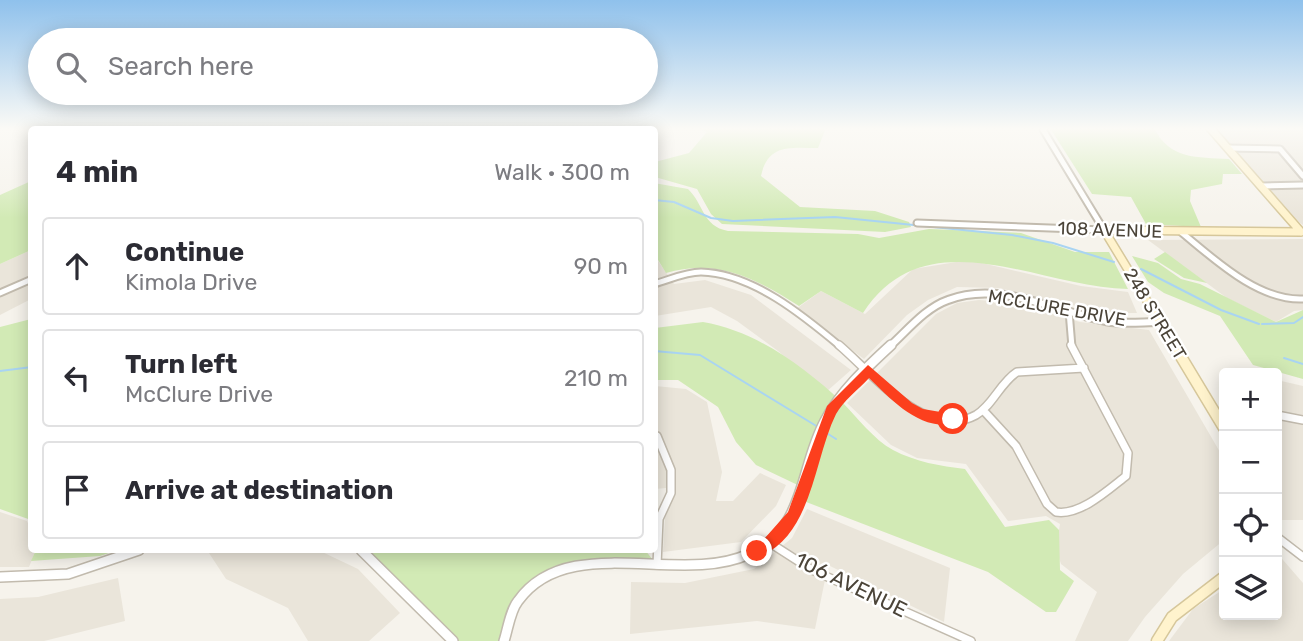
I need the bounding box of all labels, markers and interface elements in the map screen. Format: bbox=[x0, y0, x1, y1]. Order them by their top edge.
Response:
search box bbox=[28, 28, 658, 105]
icon: search bbox=[52, 48, 90, 86]
text: Search here bbox=[108, 51, 254, 82]
text: 4 min bbox=[56, 154, 138, 190]
text: Walk · 300 m bbox=[494, 158, 630, 186]
street label: 108 AVENUE bbox=[1057, 217, 1163, 243]
text: Continue bbox=[125, 237, 244, 268]
icon: ahead bbox=[58, 247, 96, 285]
text: 90 m bbox=[574, 252, 628, 280]
street label: 248 STREET bbox=[1119, 264, 1191, 364]
text: Kimola Drive bbox=[125, 268, 257, 296]
street label: MCCLURE DRIVE bbox=[986, 285, 1128, 331]
text: Turn left bbox=[125, 349, 237, 380]
icon: left bbox=[58, 359, 96, 397]
text: 210 m bbox=[564, 364, 628, 392]
map controls bbox=[1219, 368, 1282, 620]
button: + bbox=[1219, 368, 1282, 431]
text: McClure Drive bbox=[125, 380, 273, 408]
route start bbox=[937, 403, 968, 434]
button: − bbox=[1219, 431, 1282, 494]
icon: arrive bbox=[58, 471, 96, 509]
text: Arrive at destination bbox=[125, 475, 393, 506]
button: locate bbox=[1219, 494, 1282, 557]
route end bbox=[741, 535, 772, 566]
street label: 106 AVENUE bbox=[791, 547, 911, 622]
button: layers bbox=[1219, 557, 1282, 620]

